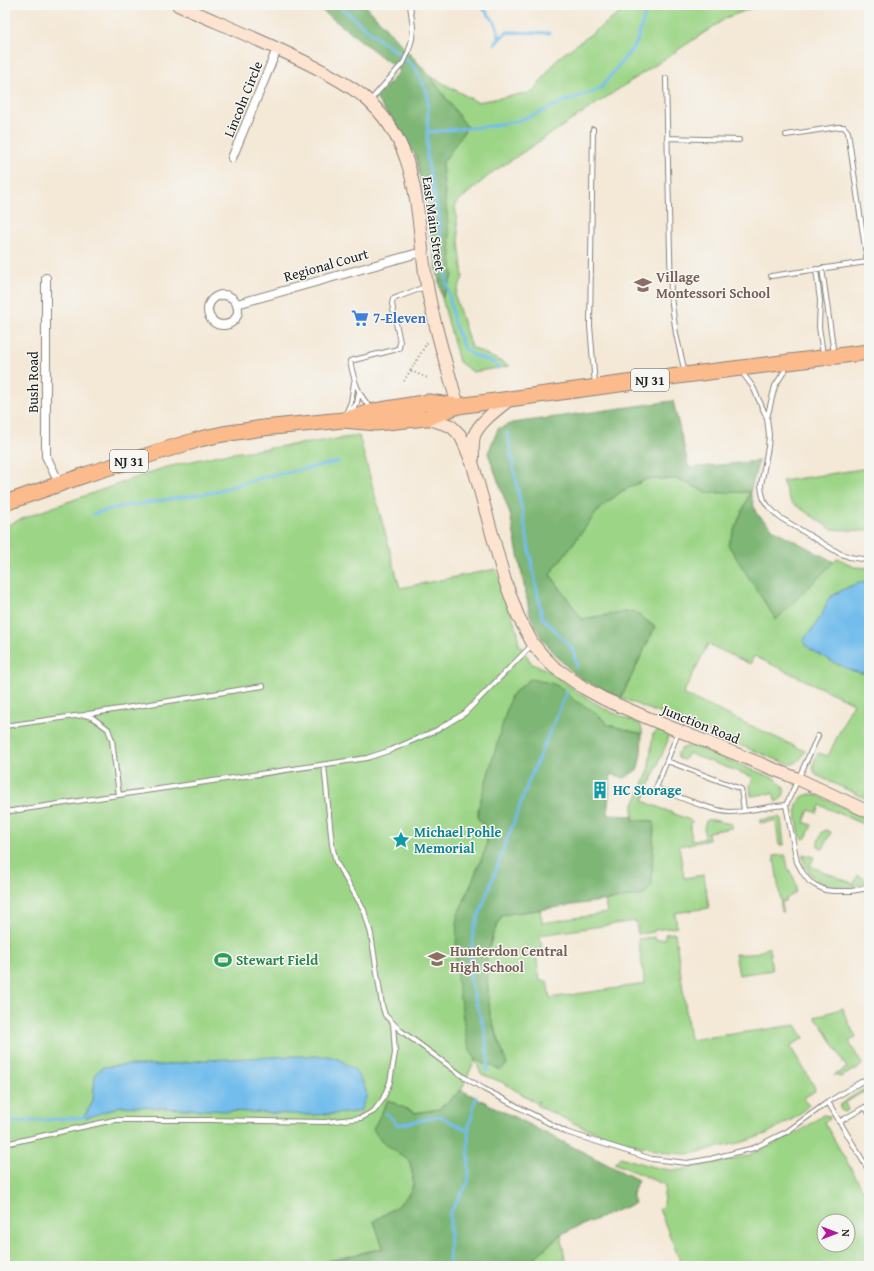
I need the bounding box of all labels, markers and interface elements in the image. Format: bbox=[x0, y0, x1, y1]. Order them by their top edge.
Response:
street label: Lincoln Circle bbox=[219, 58, 267, 140]
street label: East Main Street bbox=[417, 175, 451, 273]
street label: Regional Court bbox=[281, 243, 371, 287]
place label: Village Montessori School bbox=[656, 267, 771, 303]
school or university icon: Village Montessori School bbox=[633, 275, 653, 295]
supermarket icon: 7-Eleven bbox=[350, 308, 370, 328]
place label: 7-Eleven bbox=[373, 308, 427, 328]
street label: Bush Road bbox=[23, 351, 43, 413]
road number: NJ 31 bbox=[631, 369, 669, 391]
road number: NJ 31 bbox=[110, 450, 148, 472]
street label: Junction Road bbox=[657, 699, 743, 749]
building icon: HC Storage bbox=[590, 780, 610, 800]
place label: HC Storage bbox=[613, 780, 682, 800]
place label: Michael Pohle Memorial bbox=[414, 822, 502, 858]
place icon: Michael Pohle Memorial bbox=[391, 830, 411, 850]
place label: Hunterdon Central High School bbox=[450, 941, 568, 977]
school or university icon: Hunterdon Central High School bbox=[427, 949, 447, 969]
sports icon: Stewart Field bbox=[213, 950, 233, 970]
place label: Stewart Field bbox=[236, 950, 318, 970]
north arrow bbox=[816, 1213, 856, 1253]
text: N bbox=[838, 1229, 854, 1237]

